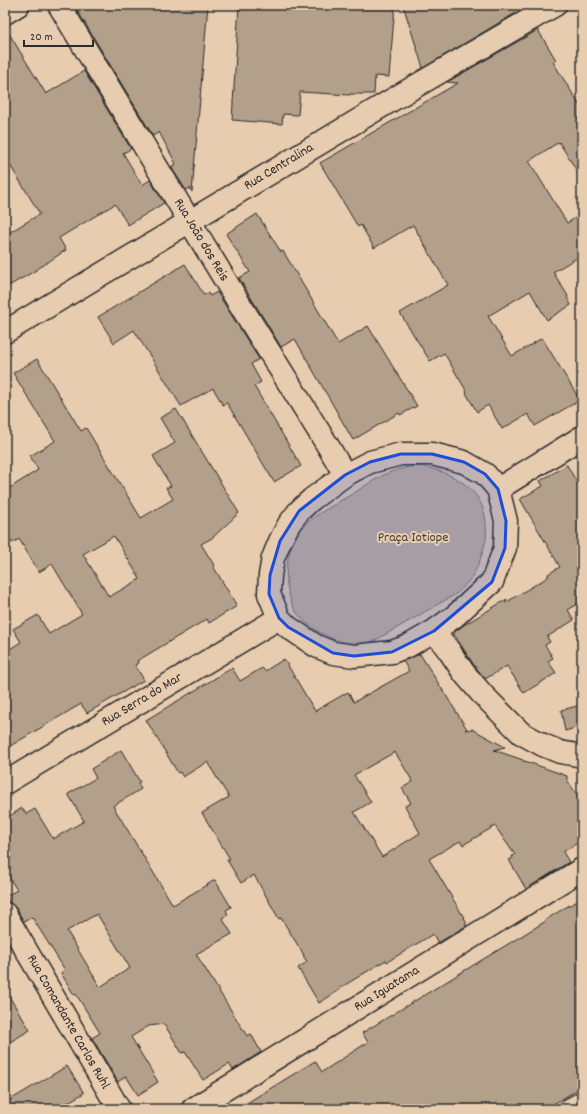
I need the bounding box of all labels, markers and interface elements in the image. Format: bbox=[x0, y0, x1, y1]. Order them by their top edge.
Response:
scale bar bbox=[24, 22, 93, 48]
text: 20 m bbox=[30, 29, 53, 46]
street label: Rua Centralina bbox=[240, 138, 318, 196]
street label: Rua João dos Reis bbox=[168, 195, 234, 285]
park label: Praça Iotiope bbox=[378, 528, 448, 548]
street label: Rua Serra do Mar bbox=[98, 668, 187, 732]
street label: Rua Comandante Carlos Ruhl bbox=[21, 951, 115, 1094]
street label: Rua Iguatama bbox=[350, 961, 424, 1017]

